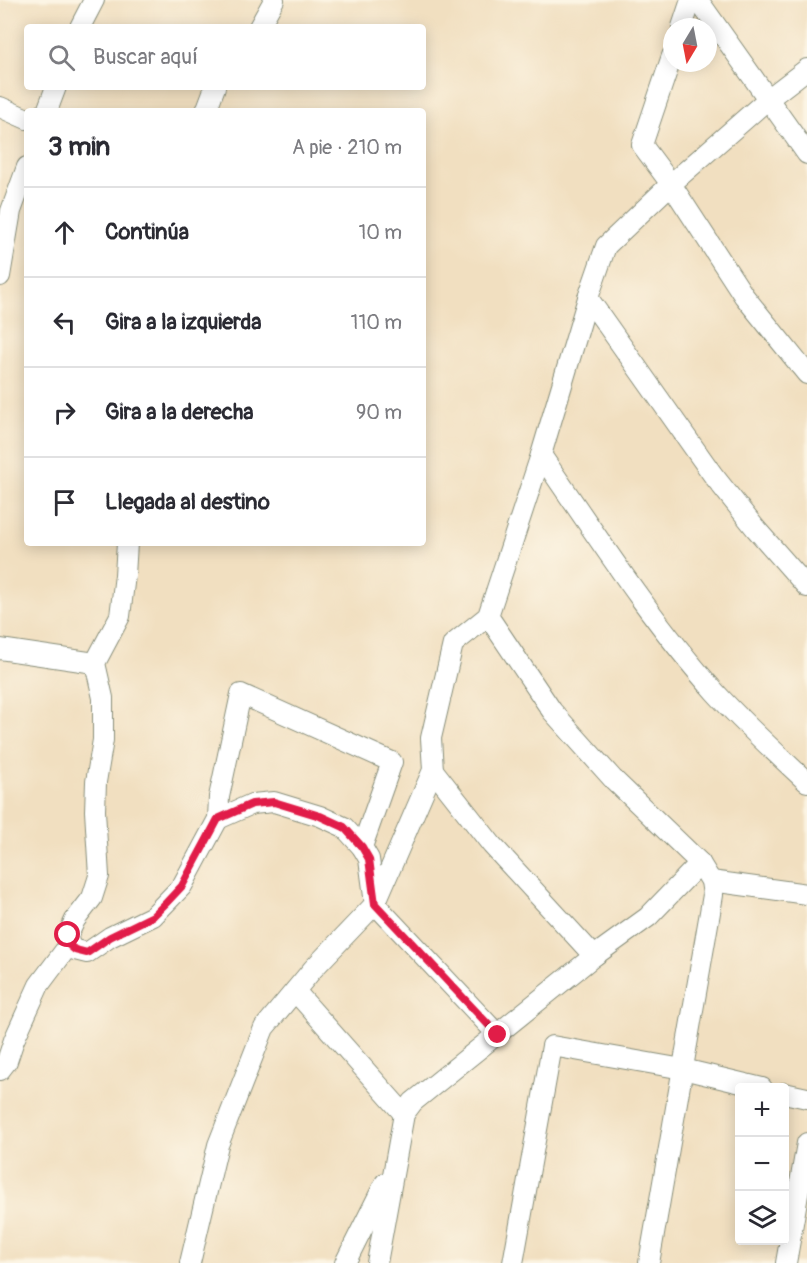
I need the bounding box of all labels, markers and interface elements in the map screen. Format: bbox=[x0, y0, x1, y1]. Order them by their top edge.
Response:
north arrow bbox=[663, 18, 717, 72]
search box bbox=[24, 24, 426, 90]
icon: search bbox=[45, 41, 78, 74]
text: Buscar aquí bbox=[93, 43, 198, 71]
text: 3 min bbox=[48, 131, 110, 163]
text: A pie · 210 m bbox=[292, 135, 402, 160]
icon: ahead bbox=[48, 216, 81, 249]
text: Continúa bbox=[105, 218, 189, 246]
text: 10 m bbox=[358, 220, 402, 245]
icon: left bbox=[48, 306, 81, 339]
text: Gira a la izquierda bbox=[105, 308, 262, 336]
text: 110 m bbox=[351, 310, 402, 335]
icon: right bbox=[48, 396, 81, 429]
text: Gira a la derecha bbox=[105, 398, 253, 426]
text: 90 m bbox=[356, 400, 402, 425]
icon: arrive bbox=[48, 486, 81, 519]
text: Llegada al destino bbox=[105, 488, 270, 516]
route start bbox=[54, 921, 80, 947]
route end bbox=[484, 1021, 510, 1047]
map controls bbox=[735, 1083, 789, 1245]
button: + bbox=[735, 1083, 789, 1137]
button: − bbox=[735, 1137, 789, 1191]
button: layers bbox=[735, 1191, 789, 1245]

